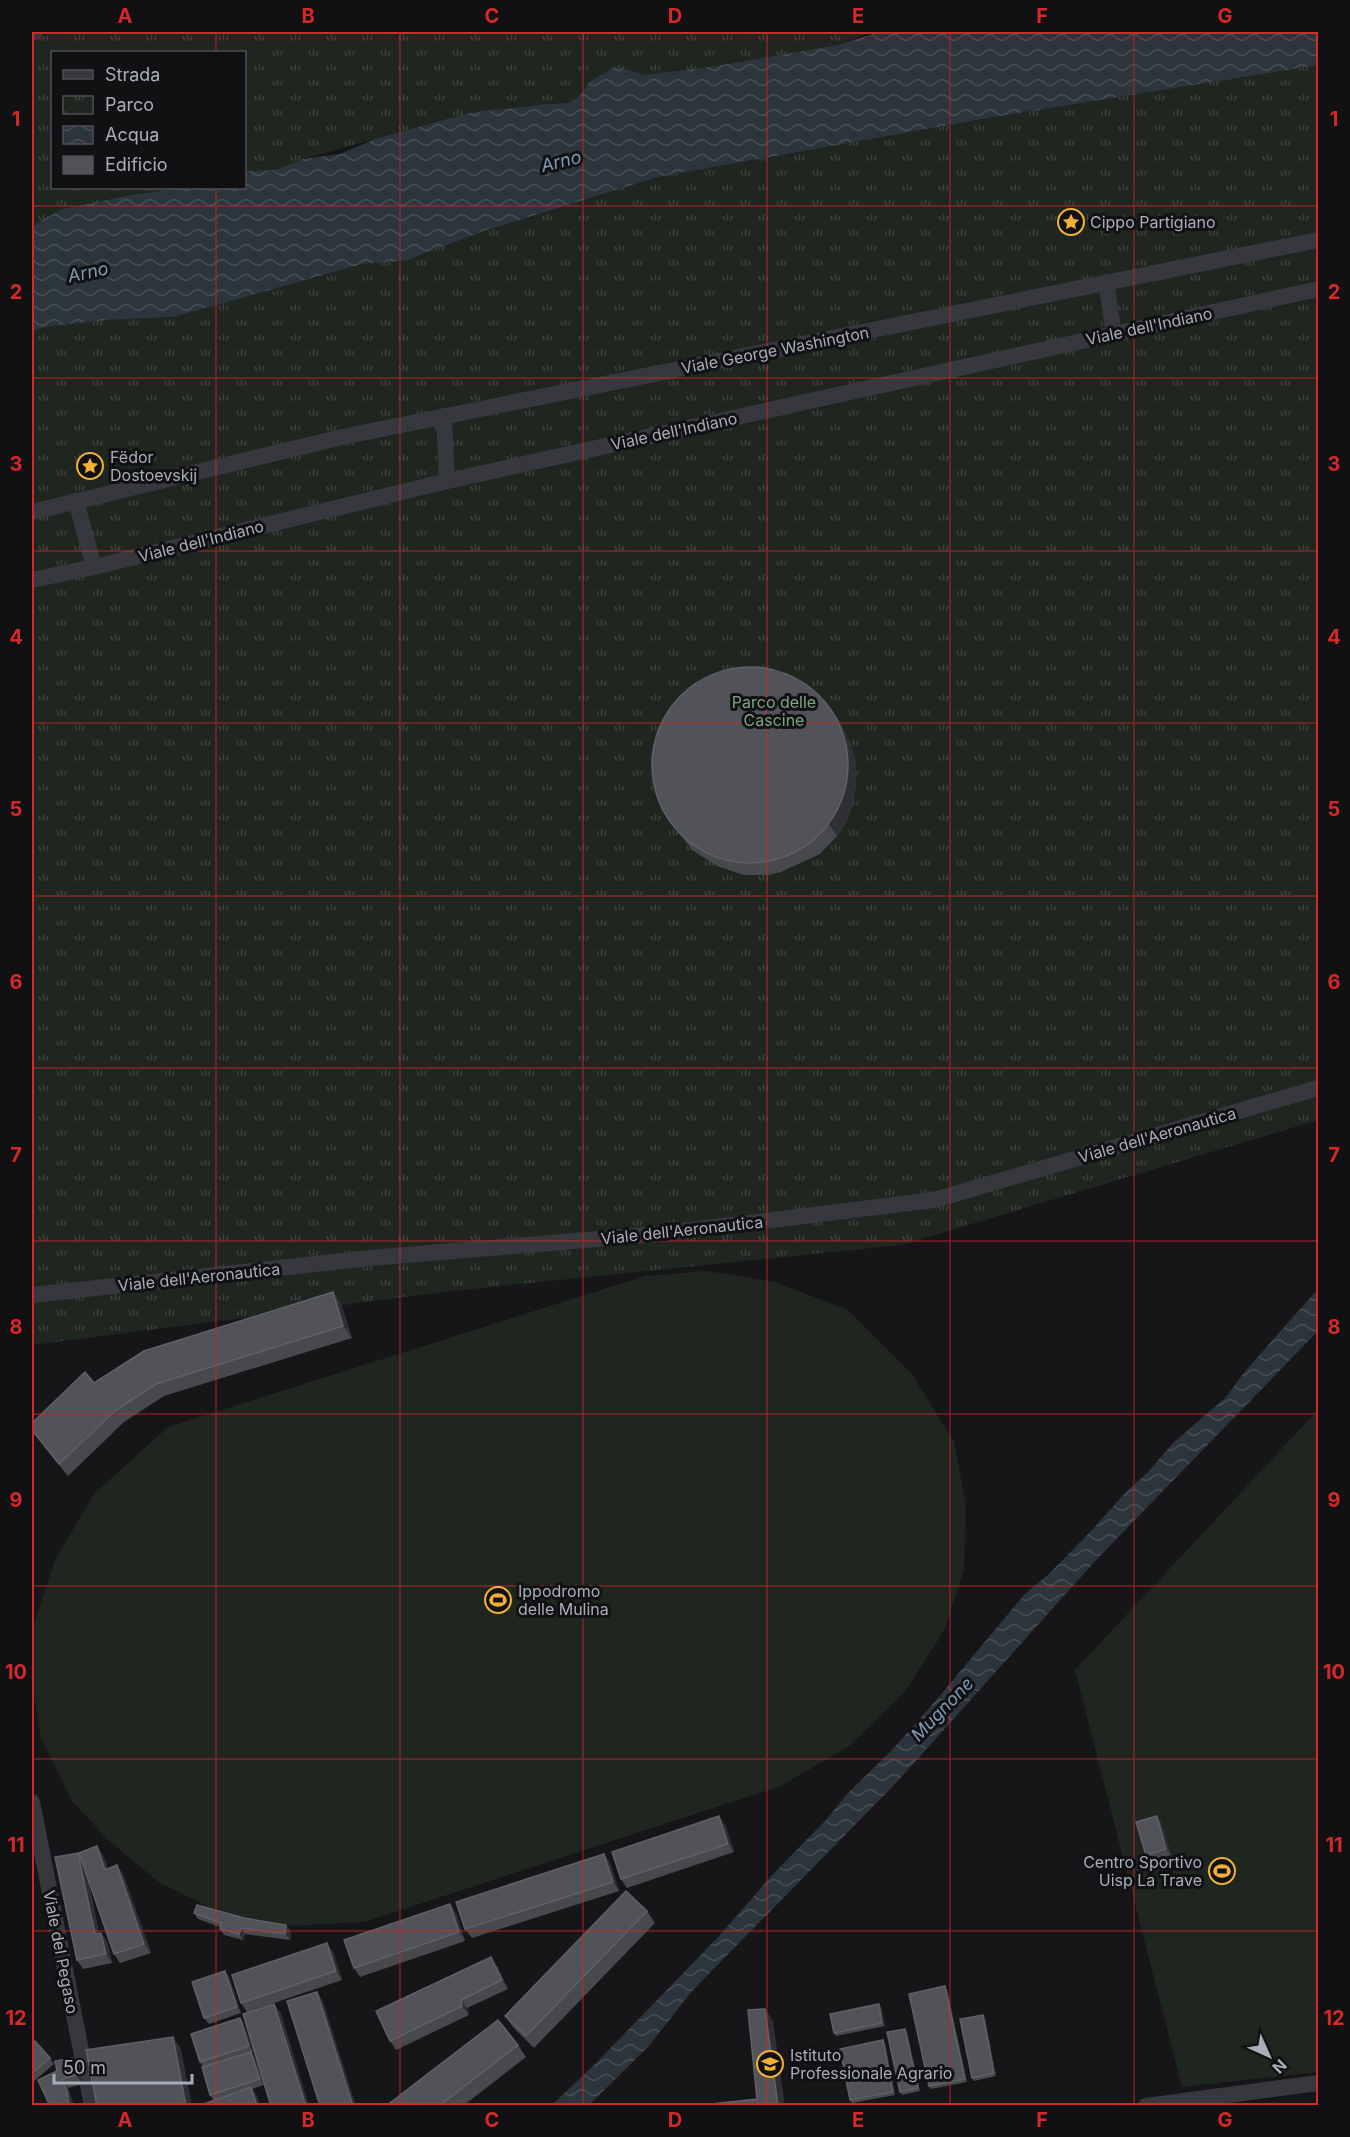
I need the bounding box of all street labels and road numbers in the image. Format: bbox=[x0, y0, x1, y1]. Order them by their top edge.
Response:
street label: Viale dell'Indiano bbox=[1084, 303, 1214, 349]
street label: Viale George Washington bbox=[679, 322, 871, 378]
street label: Viale dell'Indiano bbox=[609, 408, 739, 454]
street label: Viale dell'Indiano bbox=[136, 516, 266, 566]
street label: Viale dell'Aeronautica bbox=[1076, 1103, 1238, 1167]
street label: Viale dell'Aeronautica bbox=[600, 1212, 764, 1248]
street label: Viale dell'Aeronautica bbox=[117, 1259, 281, 1295]
street label: Viale del Pegaso bbox=[39, 1889, 83, 2015]

